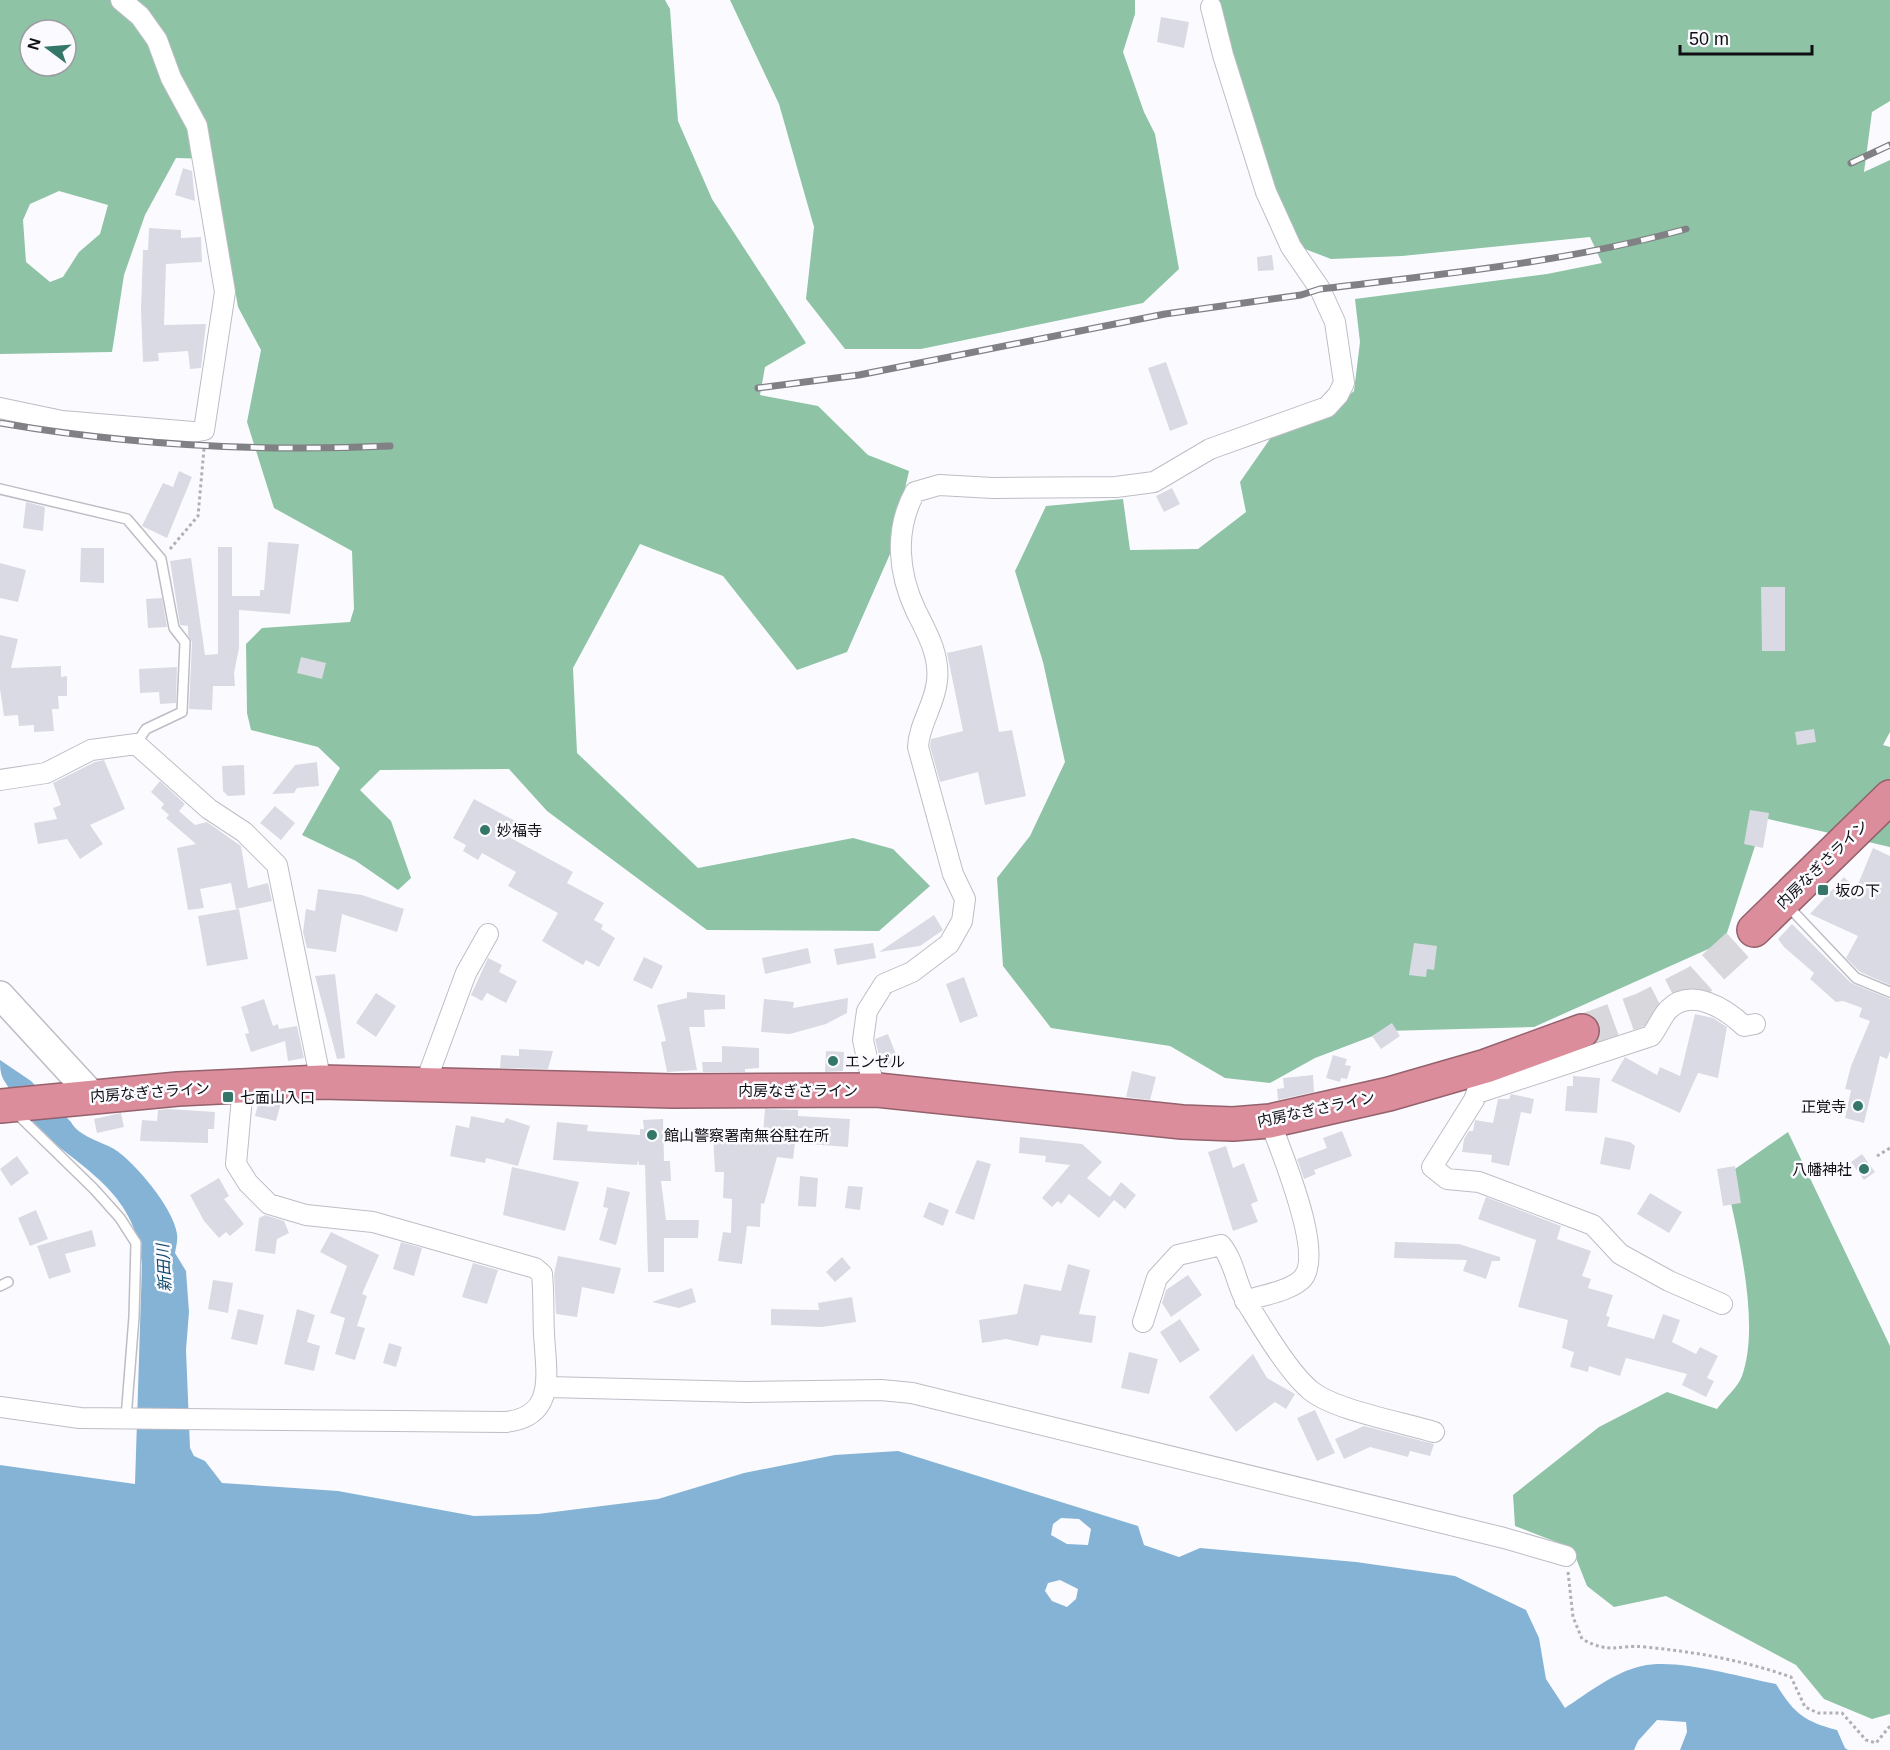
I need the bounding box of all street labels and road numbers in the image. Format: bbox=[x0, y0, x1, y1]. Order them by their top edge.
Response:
street label: 内房なぎさライン bbox=[1773, 816, 1871, 912]
street label: 内房なぎさライン bbox=[90, 1079, 210, 1105]
street label: 内房なぎさライン bbox=[738, 1082, 858, 1099]
street label: 内房なぎさライン bbox=[1256, 1088, 1376, 1130]

